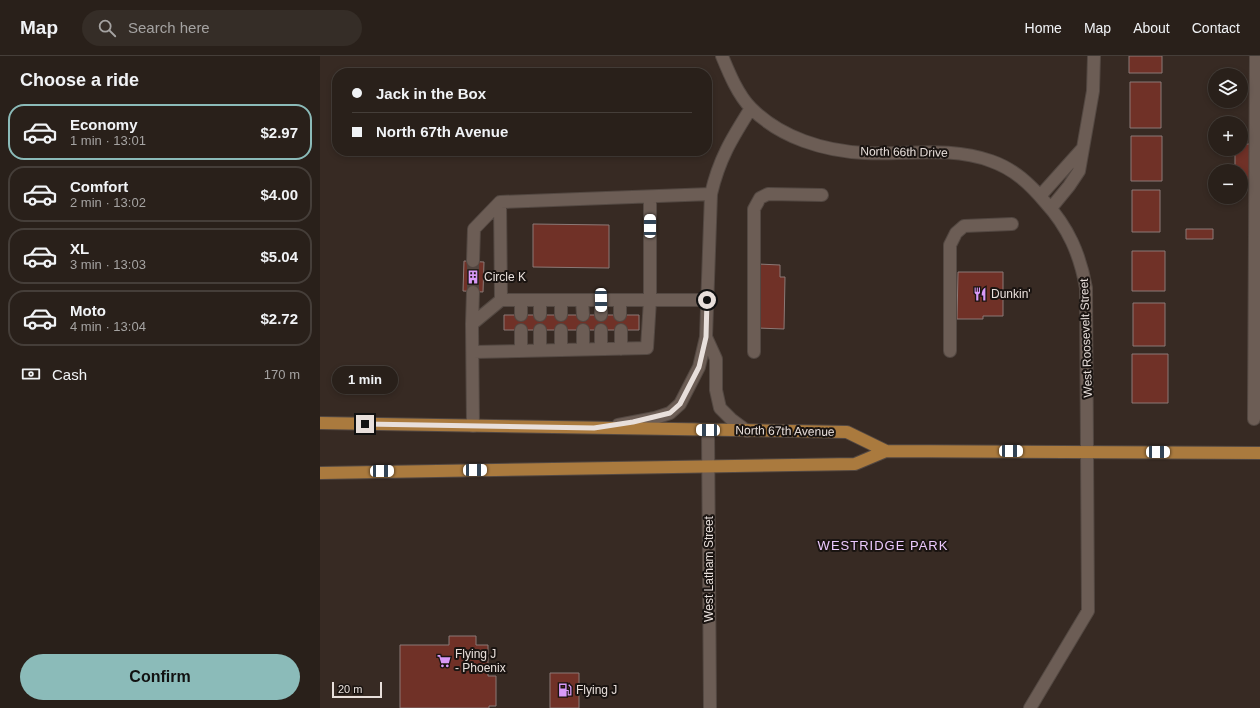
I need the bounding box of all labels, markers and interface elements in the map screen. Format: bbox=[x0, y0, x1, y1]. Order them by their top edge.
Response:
search box bbox=[82, 10, 362, 46]
text: Map bbox=[20, 17, 58, 38]
icon: search bbox=[96, 17, 118, 39]
text: Search here bbox=[128, 19, 210, 36]
text: Home bbox=[1025, 20, 1062, 36]
text: Map bbox=[1084, 20, 1111, 36]
text: About bbox=[1133, 20, 1170, 36]
text: Contact bbox=[1192, 20, 1240, 36]
map controls bbox=[1208, 68, 1248, 204]
button: layers bbox=[1208, 68, 1248, 108]
text: Choose a ride bbox=[20, 70, 139, 90]
text: Jack in the Box bbox=[376, 85, 486, 102]
icon: car bbox=[22, 114, 58, 150]
text: Economy bbox=[70, 116, 138, 133]
button: + bbox=[1208, 116, 1248, 156]
text: North 67th Avenue bbox=[376, 123, 508, 140]
text: $2.97 bbox=[260, 124, 298, 141]
text: 1 min · 13:01 bbox=[70, 133, 146, 148]
street label: North 66th Drive bbox=[860, 144, 948, 160]
button: − bbox=[1208, 164, 1248, 204]
icon: car bbox=[22, 176, 58, 212]
text: Comfort bbox=[70, 178, 128, 195]
text: $4.00 bbox=[260, 186, 298, 203]
text: 2 min · 13:02 bbox=[70, 195, 146, 210]
car bbox=[644, 214, 656, 238]
icon: car bbox=[22, 238, 58, 274]
text: XL bbox=[70, 240, 89, 257]
text: $5.04 bbox=[260, 248, 298, 265]
text: 3 min · 13:03 bbox=[70, 257, 146, 272]
building icon: Circle K bbox=[465, 269, 481, 285]
place label: Circle K bbox=[484, 270, 526, 284]
street label: West Roosevelt Street bbox=[1077, 278, 1095, 398]
restaurant icon: Dunkin' bbox=[972, 286, 988, 302]
place label: Dunkin' bbox=[991, 287, 1031, 301]
car bbox=[595, 288, 607, 312]
route start bbox=[698, 291, 716, 309]
icon: car bbox=[22, 300, 58, 336]
text: Moto bbox=[70, 302, 106, 319]
text: $2.72 bbox=[260, 310, 298, 327]
text: 4 min · 13:04 bbox=[70, 319, 146, 334]
icon: cash bbox=[20, 363, 42, 385]
text: Cash bbox=[52, 366, 87, 383]
callout: 1 min bbox=[332, 366, 398, 394]
text: 170 m bbox=[264, 367, 300, 382]
text: 1 min bbox=[348, 372, 382, 387]
route end bbox=[356, 415, 374, 433]
street label: North 67th Avenue bbox=[735, 423, 835, 439]
car bbox=[696, 424, 720, 436]
car bbox=[999, 445, 1023, 457]
car bbox=[1146, 446, 1170, 458]
car bbox=[463, 464, 487, 476]
car bbox=[370, 465, 394, 477]
street label: West Latham Street bbox=[702, 515, 716, 622]
district label: WESTRIDGE PARK bbox=[818, 538, 948, 553]
place label: Flying J - Phoenix bbox=[455, 647, 506, 675]
supermarket icon: Flying J - Phoenix bbox=[436, 653, 452, 669]
button: Confirm bbox=[20, 654, 300, 700]
scale bar bbox=[332, 680, 382, 699]
fuel station icon: Flying J bbox=[557, 682, 573, 698]
text: 20 m bbox=[338, 683, 362, 695]
place label: Flying J bbox=[576, 683, 617, 697]

